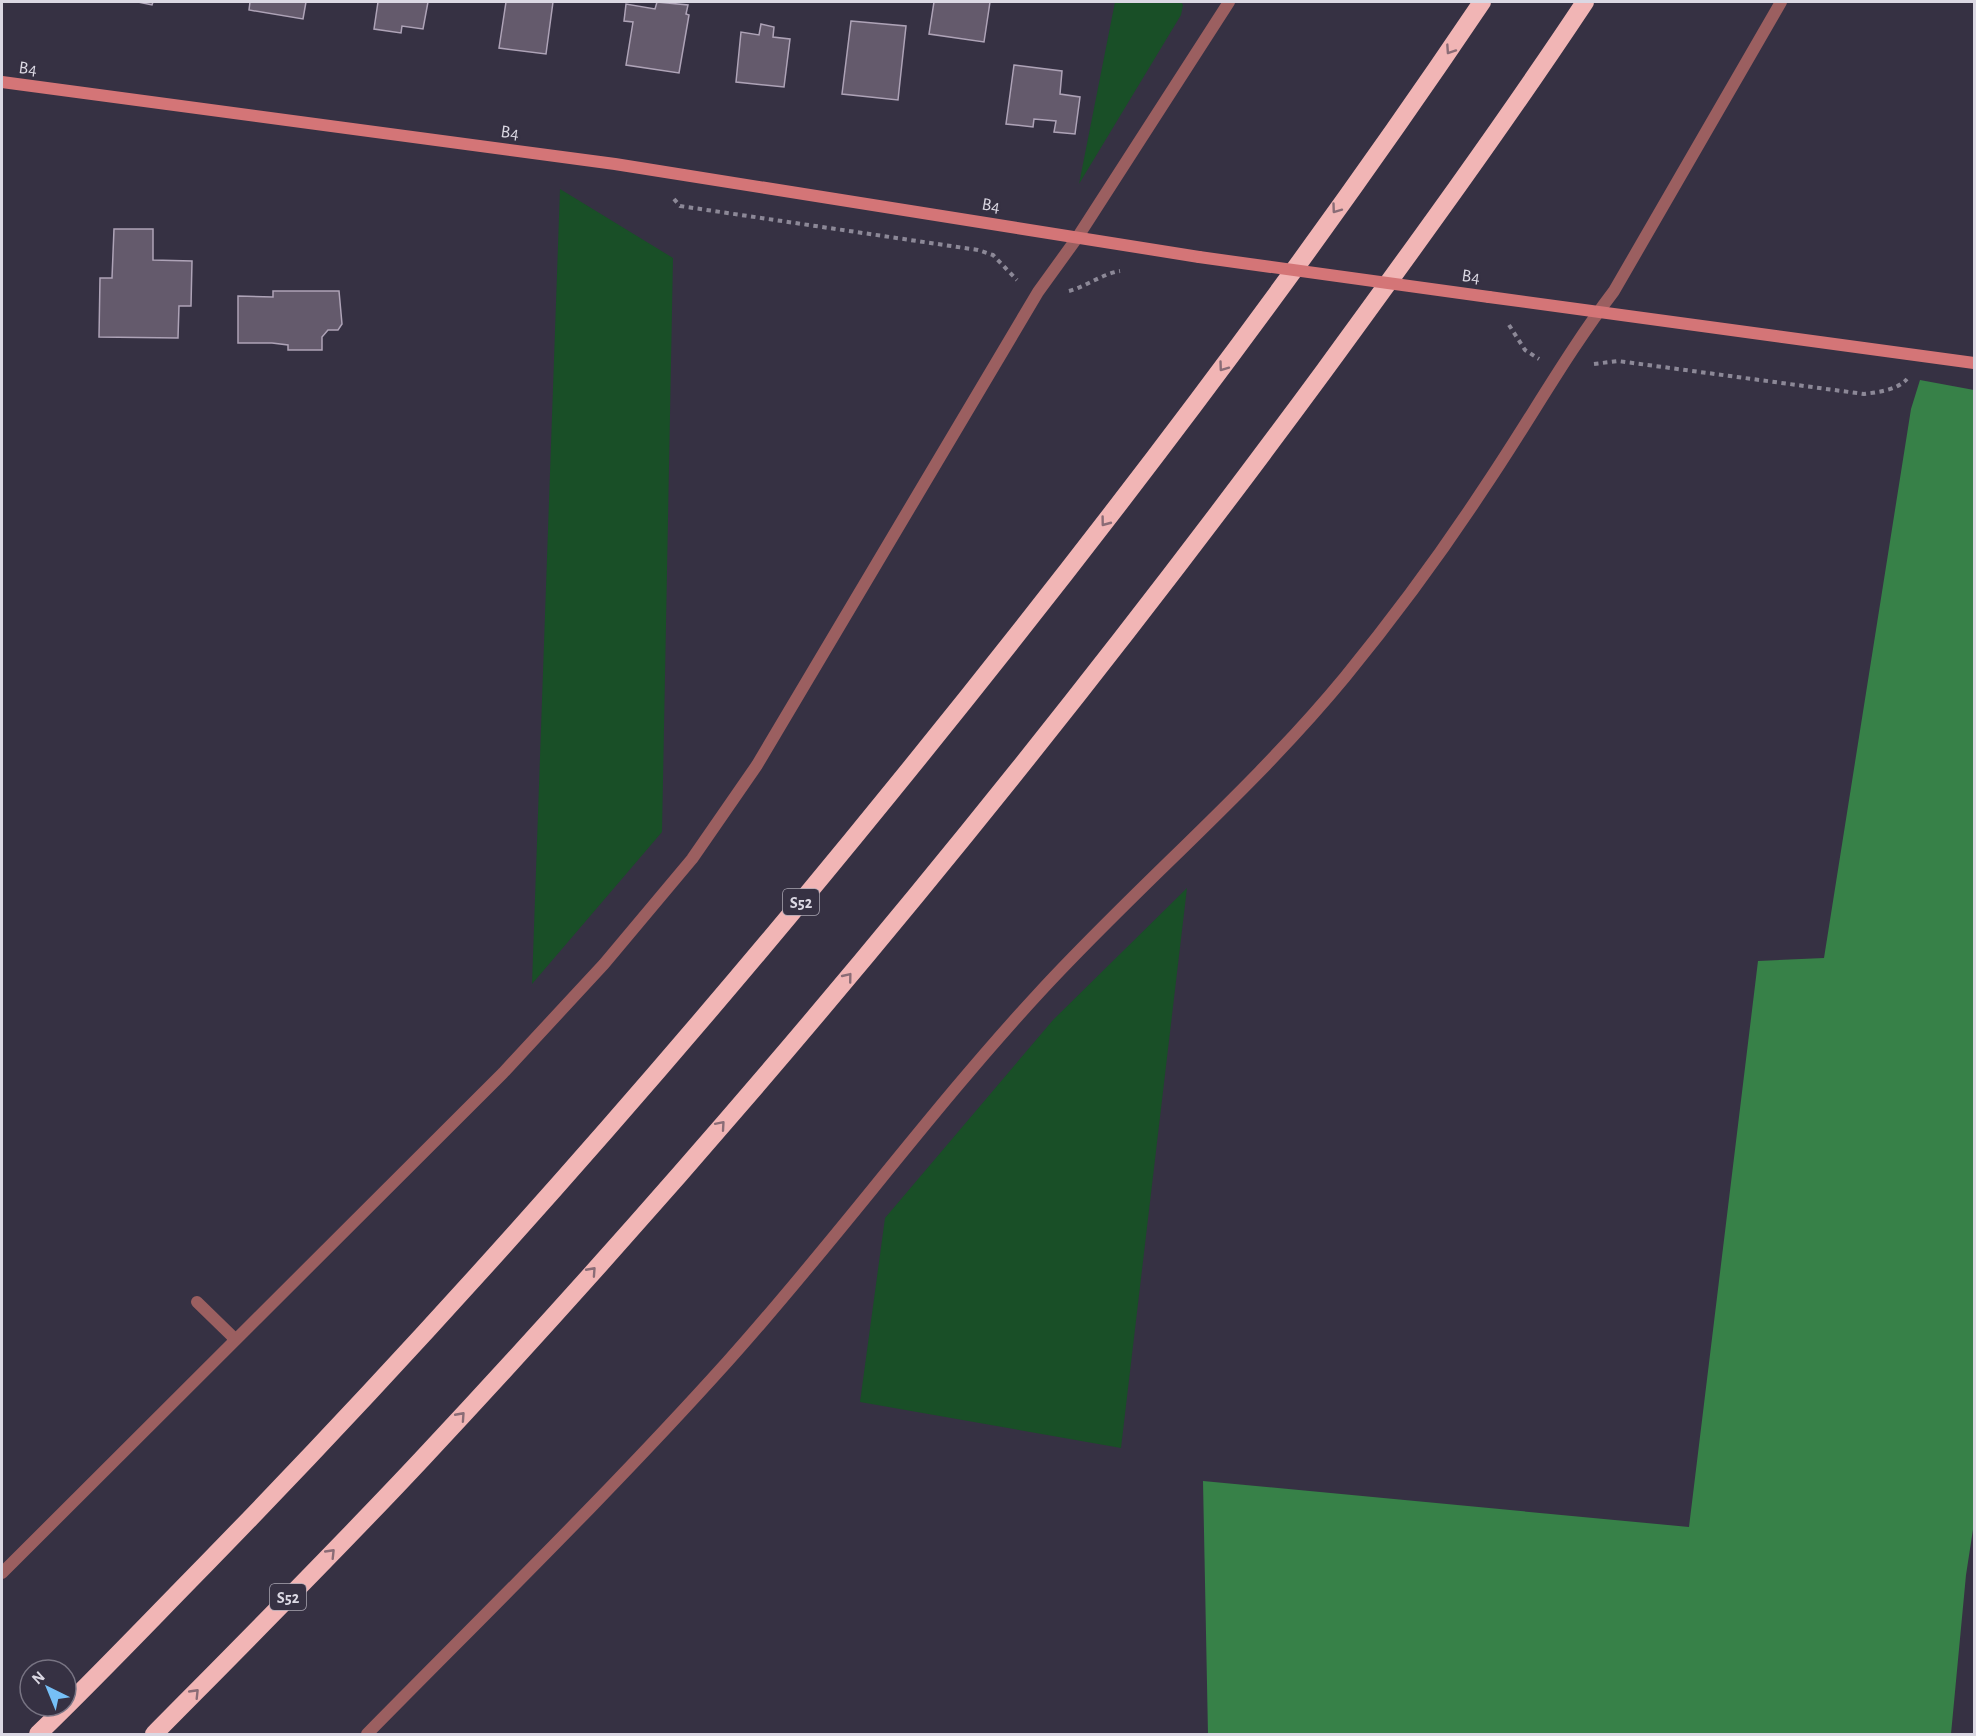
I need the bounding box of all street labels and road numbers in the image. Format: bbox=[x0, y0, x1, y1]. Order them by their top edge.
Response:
street label: B4 bbox=[18, 59, 39, 79]
street label: B4 bbox=[500, 123, 521, 143]
street label: B4 bbox=[980, 196, 1002, 216]
street label: B4 bbox=[1461, 267, 1482, 287]
road number: S52 bbox=[783, 889, 819, 915]
road number: S52 bbox=[270, 1584, 306, 1610]

